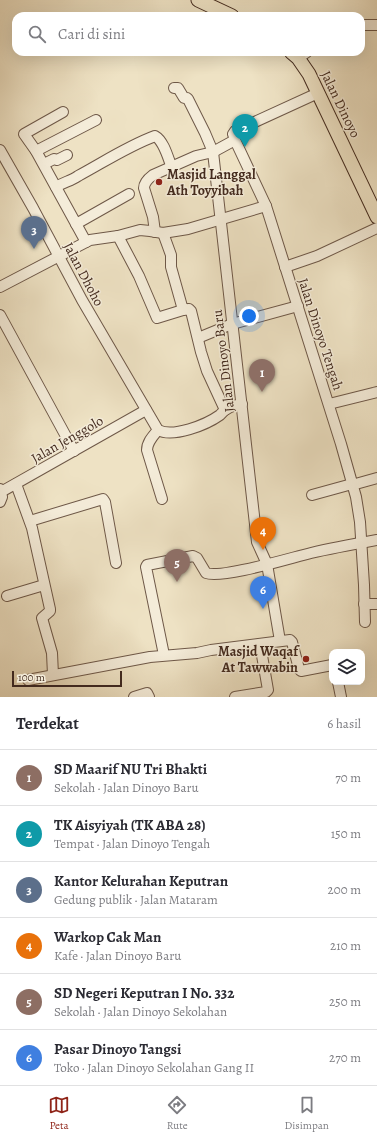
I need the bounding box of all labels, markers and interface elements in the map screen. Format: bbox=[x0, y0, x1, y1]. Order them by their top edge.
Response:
search box bbox=[12, 12, 365, 56]
icon: search bbox=[26, 23, 48, 45]
text: Cari di sini bbox=[58, 24, 125, 44]
street label: Jalan Dinoyo bbox=[316, 68, 365, 141]
pin: 2 bbox=[232, 114, 258, 147]
place label: Masjid Langgal Ath Toyyibah bbox=[166, 165, 256, 200]
marker: Masjid Langgal Ath Toyyibah bbox=[154, 177, 164, 187]
pin: 3 bbox=[21, 216, 47, 249]
street label: Jalan Dhoho bbox=[59, 239, 108, 310]
street label: Jalan Dinoyo Tengah bbox=[293, 276, 348, 393]
your location bbox=[239, 306, 259, 326]
street label: Jalan Dinoyo Baru bbox=[208, 308, 239, 413]
pin: 1 bbox=[249, 359, 275, 392]
street label: Jalan Jenggolo bbox=[28, 411, 107, 468]
pin: 4 bbox=[250, 517, 276, 550]
pin: 5 bbox=[164, 549, 190, 582]
pin: 6 bbox=[250, 576, 276, 609]
place label: Masjid Waqaf At Tawwabin bbox=[218, 642, 300, 677]
map controls bbox=[329, 649, 365, 685]
button: layers bbox=[329, 649, 365, 685]
marker: Masjid Waqaf At Tawwabin bbox=[301, 654, 311, 664]
scale bar bbox=[12, 669, 122, 688]
text: 100 m bbox=[18, 670, 45, 685]
text: Terdekat bbox=[16, 712, 79, 735]
text: 6 hasil bbox=[327, 715, 361, 732]
text: SD Maarif NU Tri Bhakti bbox=[54, 759, 207, 779]
text: 1 bbox=[27, 769, 31, 786]
text: 70 m bbox=[335, 769, 361, 786]
text: Sekolah · Jalan Dinoyo Baru bbox=[54, 779, 199, 796]
text: TK Aisyiyah (TK ABA 28) bbox=[54, 815, 206, 835]
text: 2 bbox=[26, 825, 32, 842]
text: 150 m bbox=[331, 825, 361, 842]
text: Tempat · Jalan Dinoyo Tengah bbox=[54, 835, 210, 852]
text: Kantor Kelurahan Keputran bbox=[54, 871, 228, 891]
text: 3 bbox=[26, 881, 32, 898]
text: 200 m bbox=[328, 881, 361, 898]
text: Gedung publik · Jalan Mataram bbox=[54, 891, 218, 908]
text: Warkop Cak Man bbox=[54, 927, 162, 947]
text: 4 bbox=[26, 937, 32, 954]
text: 210 m bbox=[330, 937, 361, 954]
text: Kafe · Jalan Dinoyo Baru bbox=[54, 947, 181, 964]
text: SD Negeri Keputran I No. 332 bbox=[54, 983, 235, 1003]
text: 5 bbox=[26, 993, 32, 1010]
text: 250 m bbox=[329, 993, 361, 1010]
text: Sekolah · Jalan Dinoyo Sekolahan bbox=[54, 1003, 227, 1020]
text: Pasar Dinoyo Tangsi bbox=[54, 1039, 181, 1059]
text: 6 bbox=[26, 1049, 32, 1066]
text: 270 m bbox=[329, 1049, 361, 1066]
text: Toko · Jalan Dinoyo Sekolahan Gang II bbox=[54, 1059, 254, 1076]
tab: Peta bbox=[48, 1094, 70, 1133]
tab: Rute bbox=[166, 1094, 188, 1133]
tab: Disimpan bbox=[284, 1094, 329, 1133]

